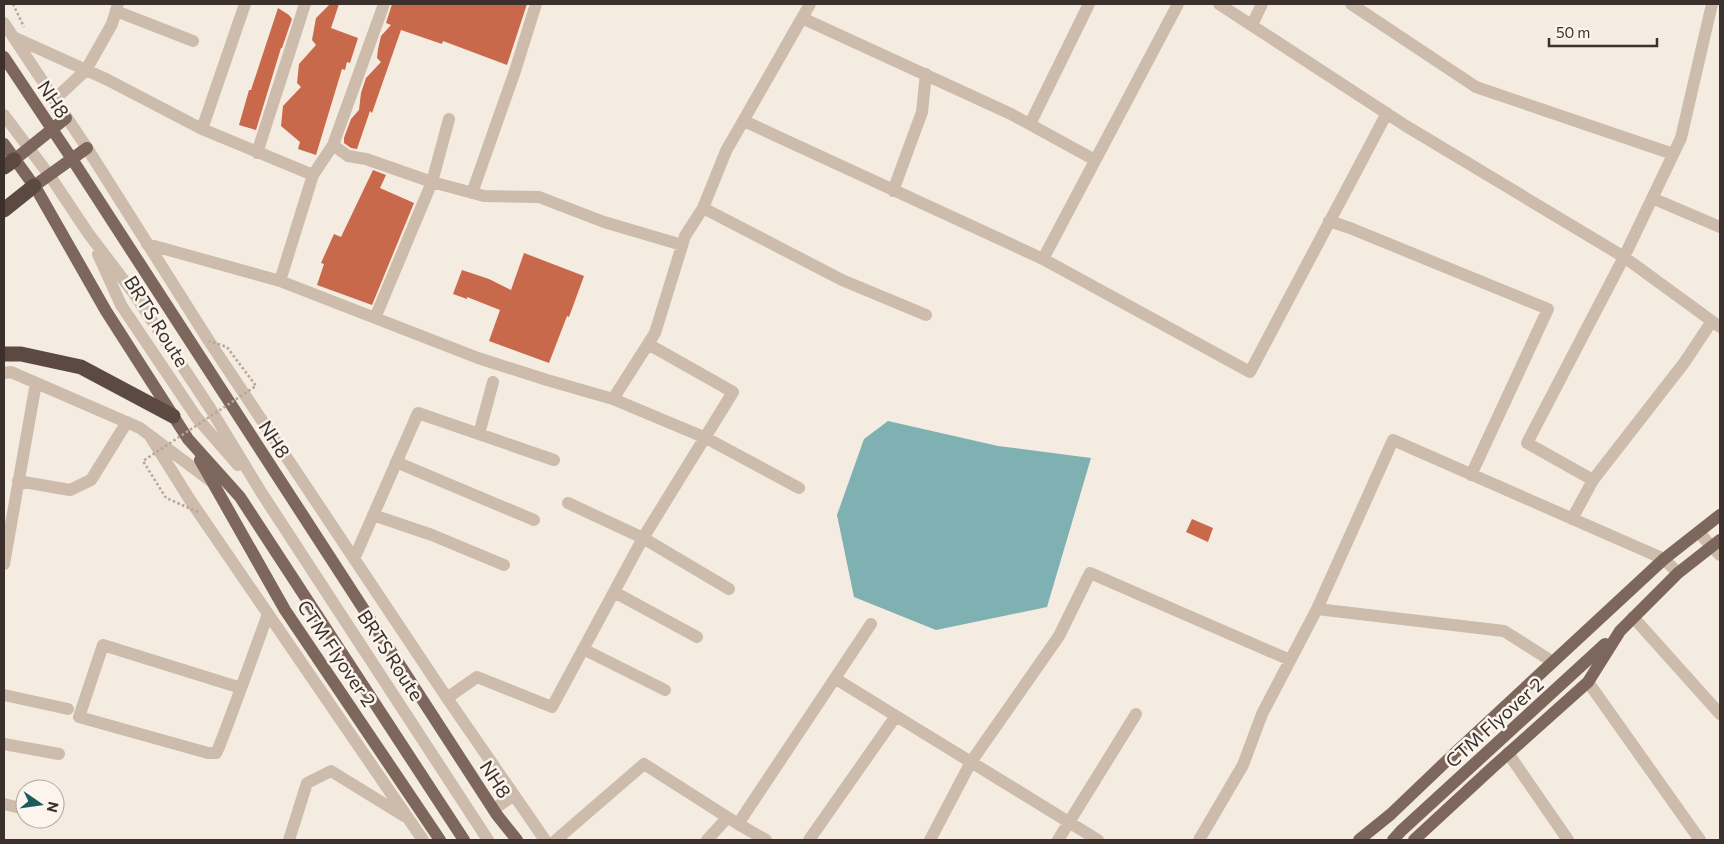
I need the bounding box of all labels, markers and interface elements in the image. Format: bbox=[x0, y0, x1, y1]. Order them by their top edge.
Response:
scale bar bbox=[1549, 15, 1656, 47]
text: 50 m bbox=[1556, 23, 1590, 41]
street label: NH8 bbox=[33, 76, 75, 122]
street label: BRTS Route bbox=[120, 271, 194, 371]
street label: NH8 bbox=[254, 416, 296, 462]
street label: CTM Flyover 2 bbox=[293, 595, 381, 711]
street label: BRTS Route bbox=[353, 605, 429, 705]
street label: CTM Flyover 2 bbox=[1440, 672, 1548, 772]
street label: NH8 bbox=[475, 756, 517, 802]
north arrow bbox=[15, 779, 65, 829]
text: N bbox=[44, 800, 63, 814]

